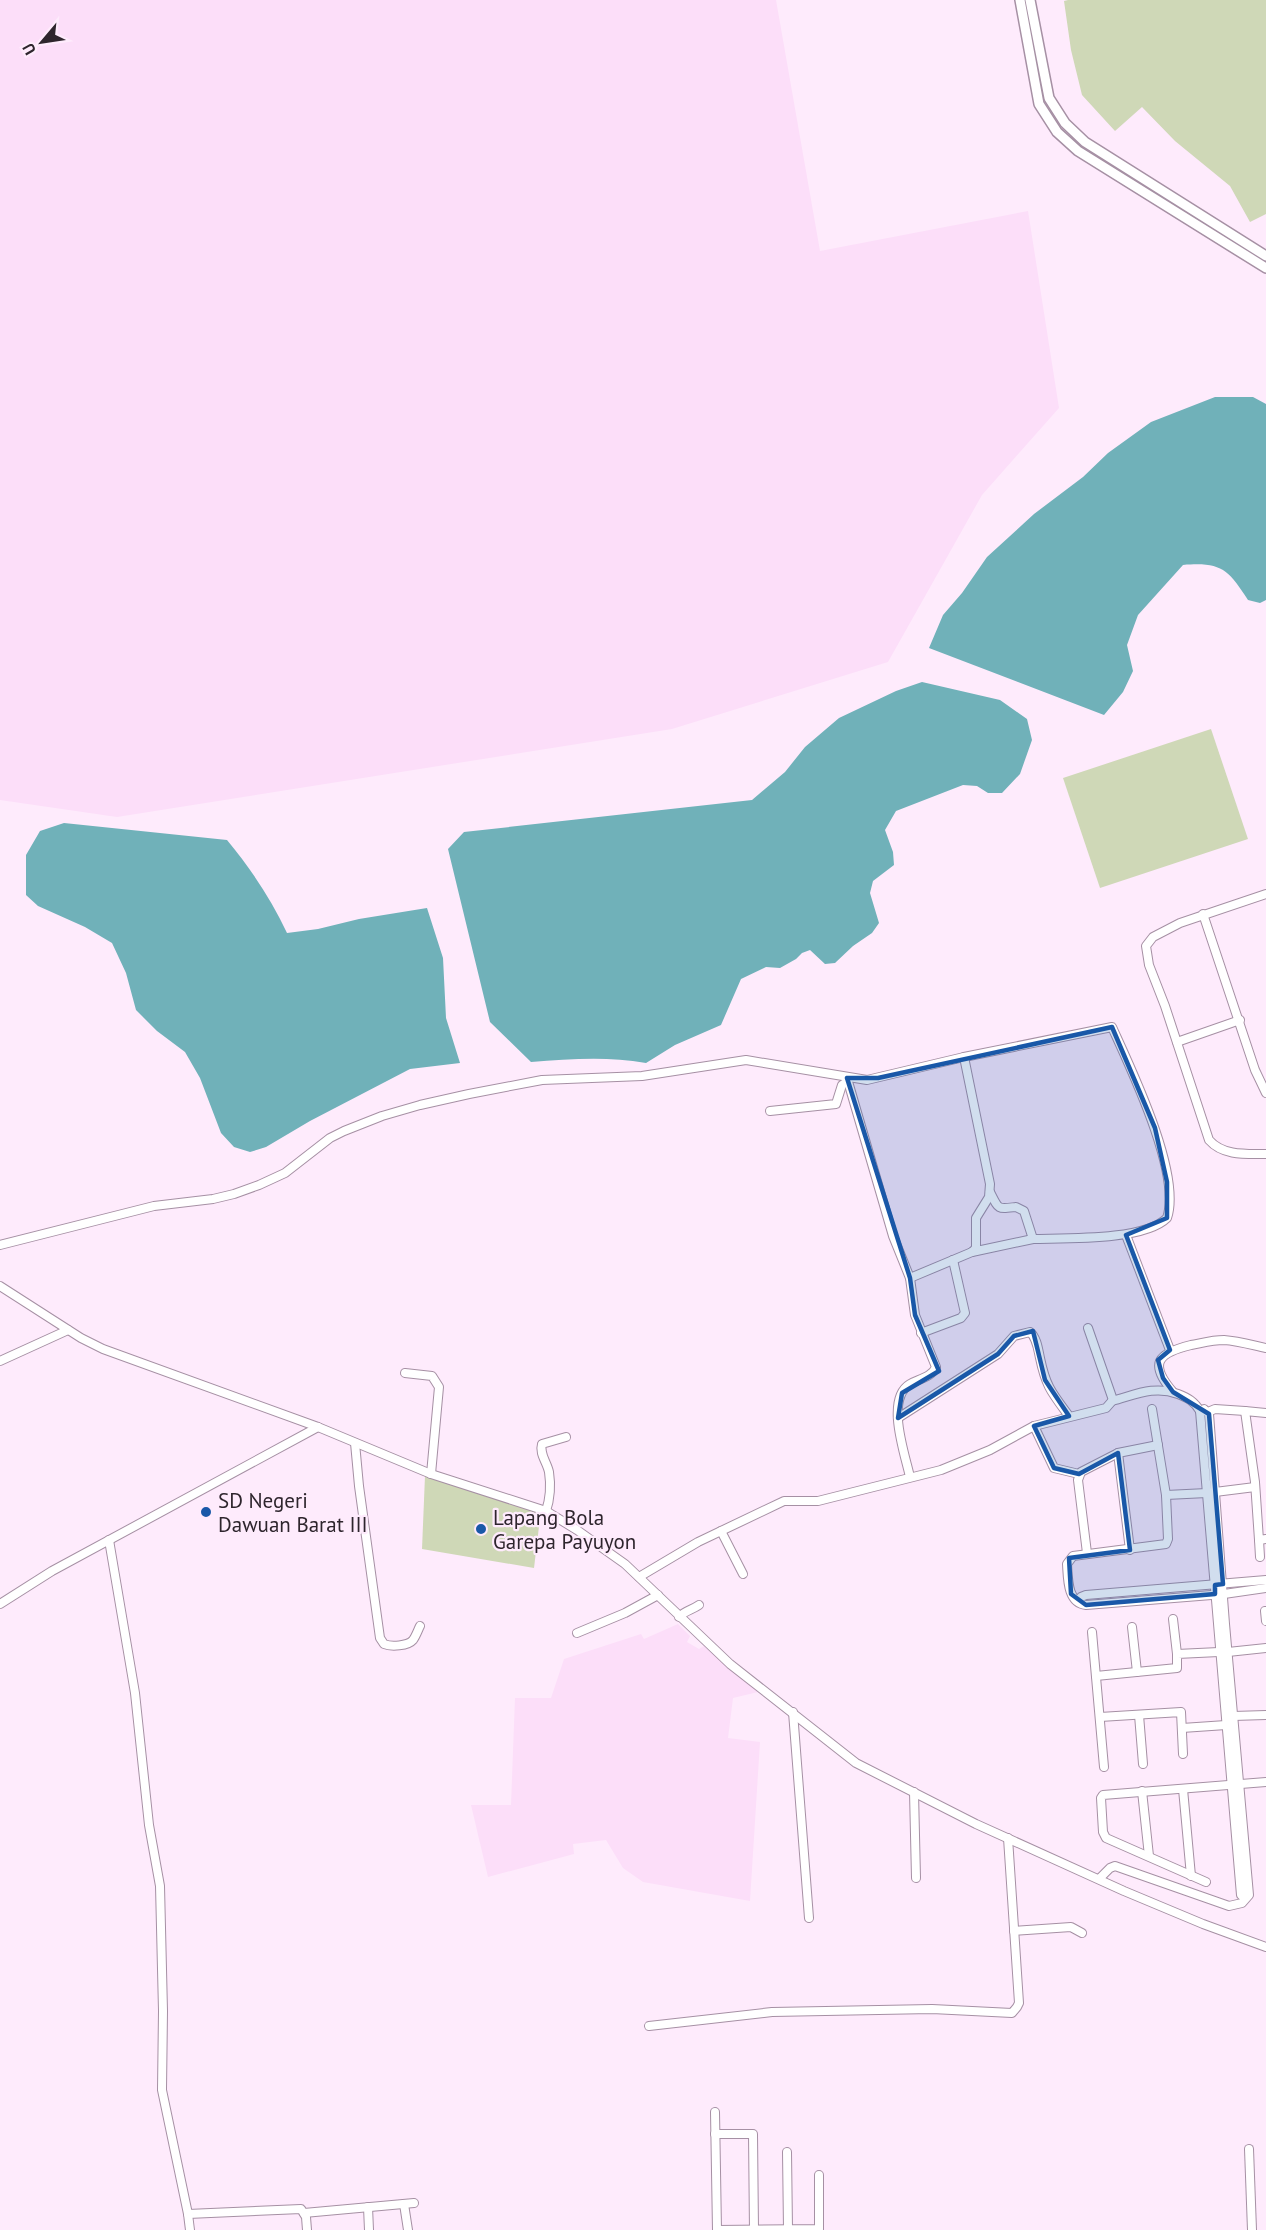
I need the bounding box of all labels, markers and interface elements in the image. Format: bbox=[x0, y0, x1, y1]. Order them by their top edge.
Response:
north arrow bbox=[12, 12, 72, 72]
text: U bbox=[18, 40, 40, 59]
place label: SD Negeri Dawuan Barat III bbox=[218, 1487, 368, 1538]
place label: Lapang Bola Garepa Payuyon bbox=[493, 1504, 636, 1555]
marker: SD Negeri Dawuan Barat III bbox=[199, 1505, 213, 1519]
marker: Lapang Bola Garepa Payuyon bbox=[474, 1522, 488, 1536]

